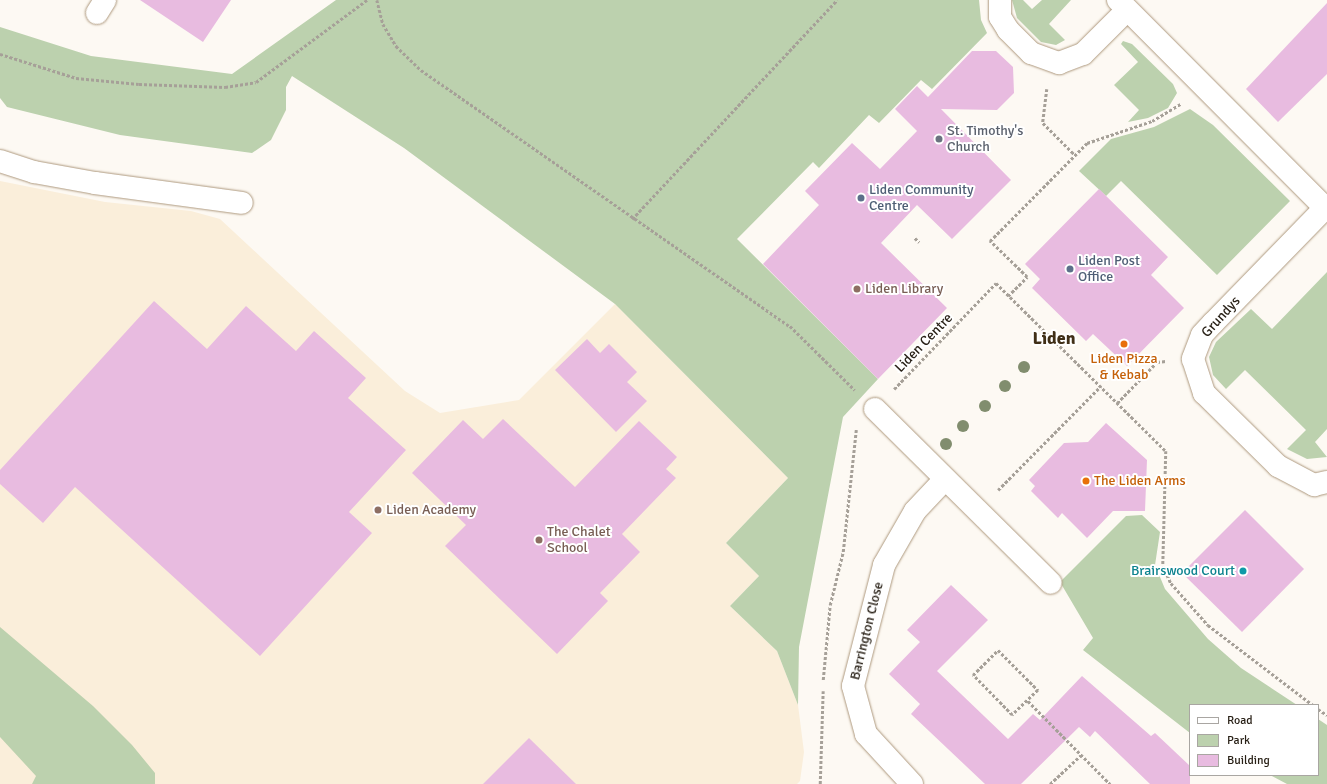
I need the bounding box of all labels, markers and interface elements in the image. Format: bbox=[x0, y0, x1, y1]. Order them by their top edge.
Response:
place label: St. Timothy's Church bbox=[947, 123, 1023, 156]
marker: St. Timothy's Church bbox=[934, 134, 944, 144]
place label: Liden Community Centre bbox=[869, 182, 973, 214]
marker: Liden Community Centre bbox=[856, 193, 866, 203]
place label: Liden Post Office bbox=[1078, 253, 1140, 286]
marker: Liden Post Office bbox=[1065, 264, 1075, 274]
place label: Liden Library bbox=[865, 281, 943, 297]
marker: Liden Library bbox=[852, 284, 862, 294]
street label: Grundys bbox=[1198, 293, 1244, 341]
street label: Liden Centre bbox=[892, 310, 956, 376]
district label: Liden bbox=[1033, 327, 1075, 349]
marker: Liden Pizza & Kebab bbox=[1119, 339, 1129, 349]
place label: Liden Pizza & Kebab bbox=[1090, 351, 1158, 384]
place label: The Liden Arms bbox=[1094, 473, 1186, 489]
marker: The Liden Arms bbox=[1081, 476, 1091, 486]
place label: Liden Academy bbox=[386, 502, 476, 518]
marker: Liden Academy bbox=[373, 505, 383, 515]
place label: The Chalet School bbox=[547, 524, 611, 556]
marker: The Chalet School bbox=[534, 535, 544, 545]
place label: Brairswood Court bbox=[1131, 563, 1235, 579]
marker: Brairswood Court bbox=[1238, 566, 1248, 576]
street label: Barrington Close bbox=[847, 580, 887, 682]
legend bbox=[1189, 704, 1319, 776]
text: Road bbox=[1227, 713, 1253, 728]
text: Park bbox=[1227, 733, 1250, 748]
text: Building bbox=[1227, 753, 1270, 768]

